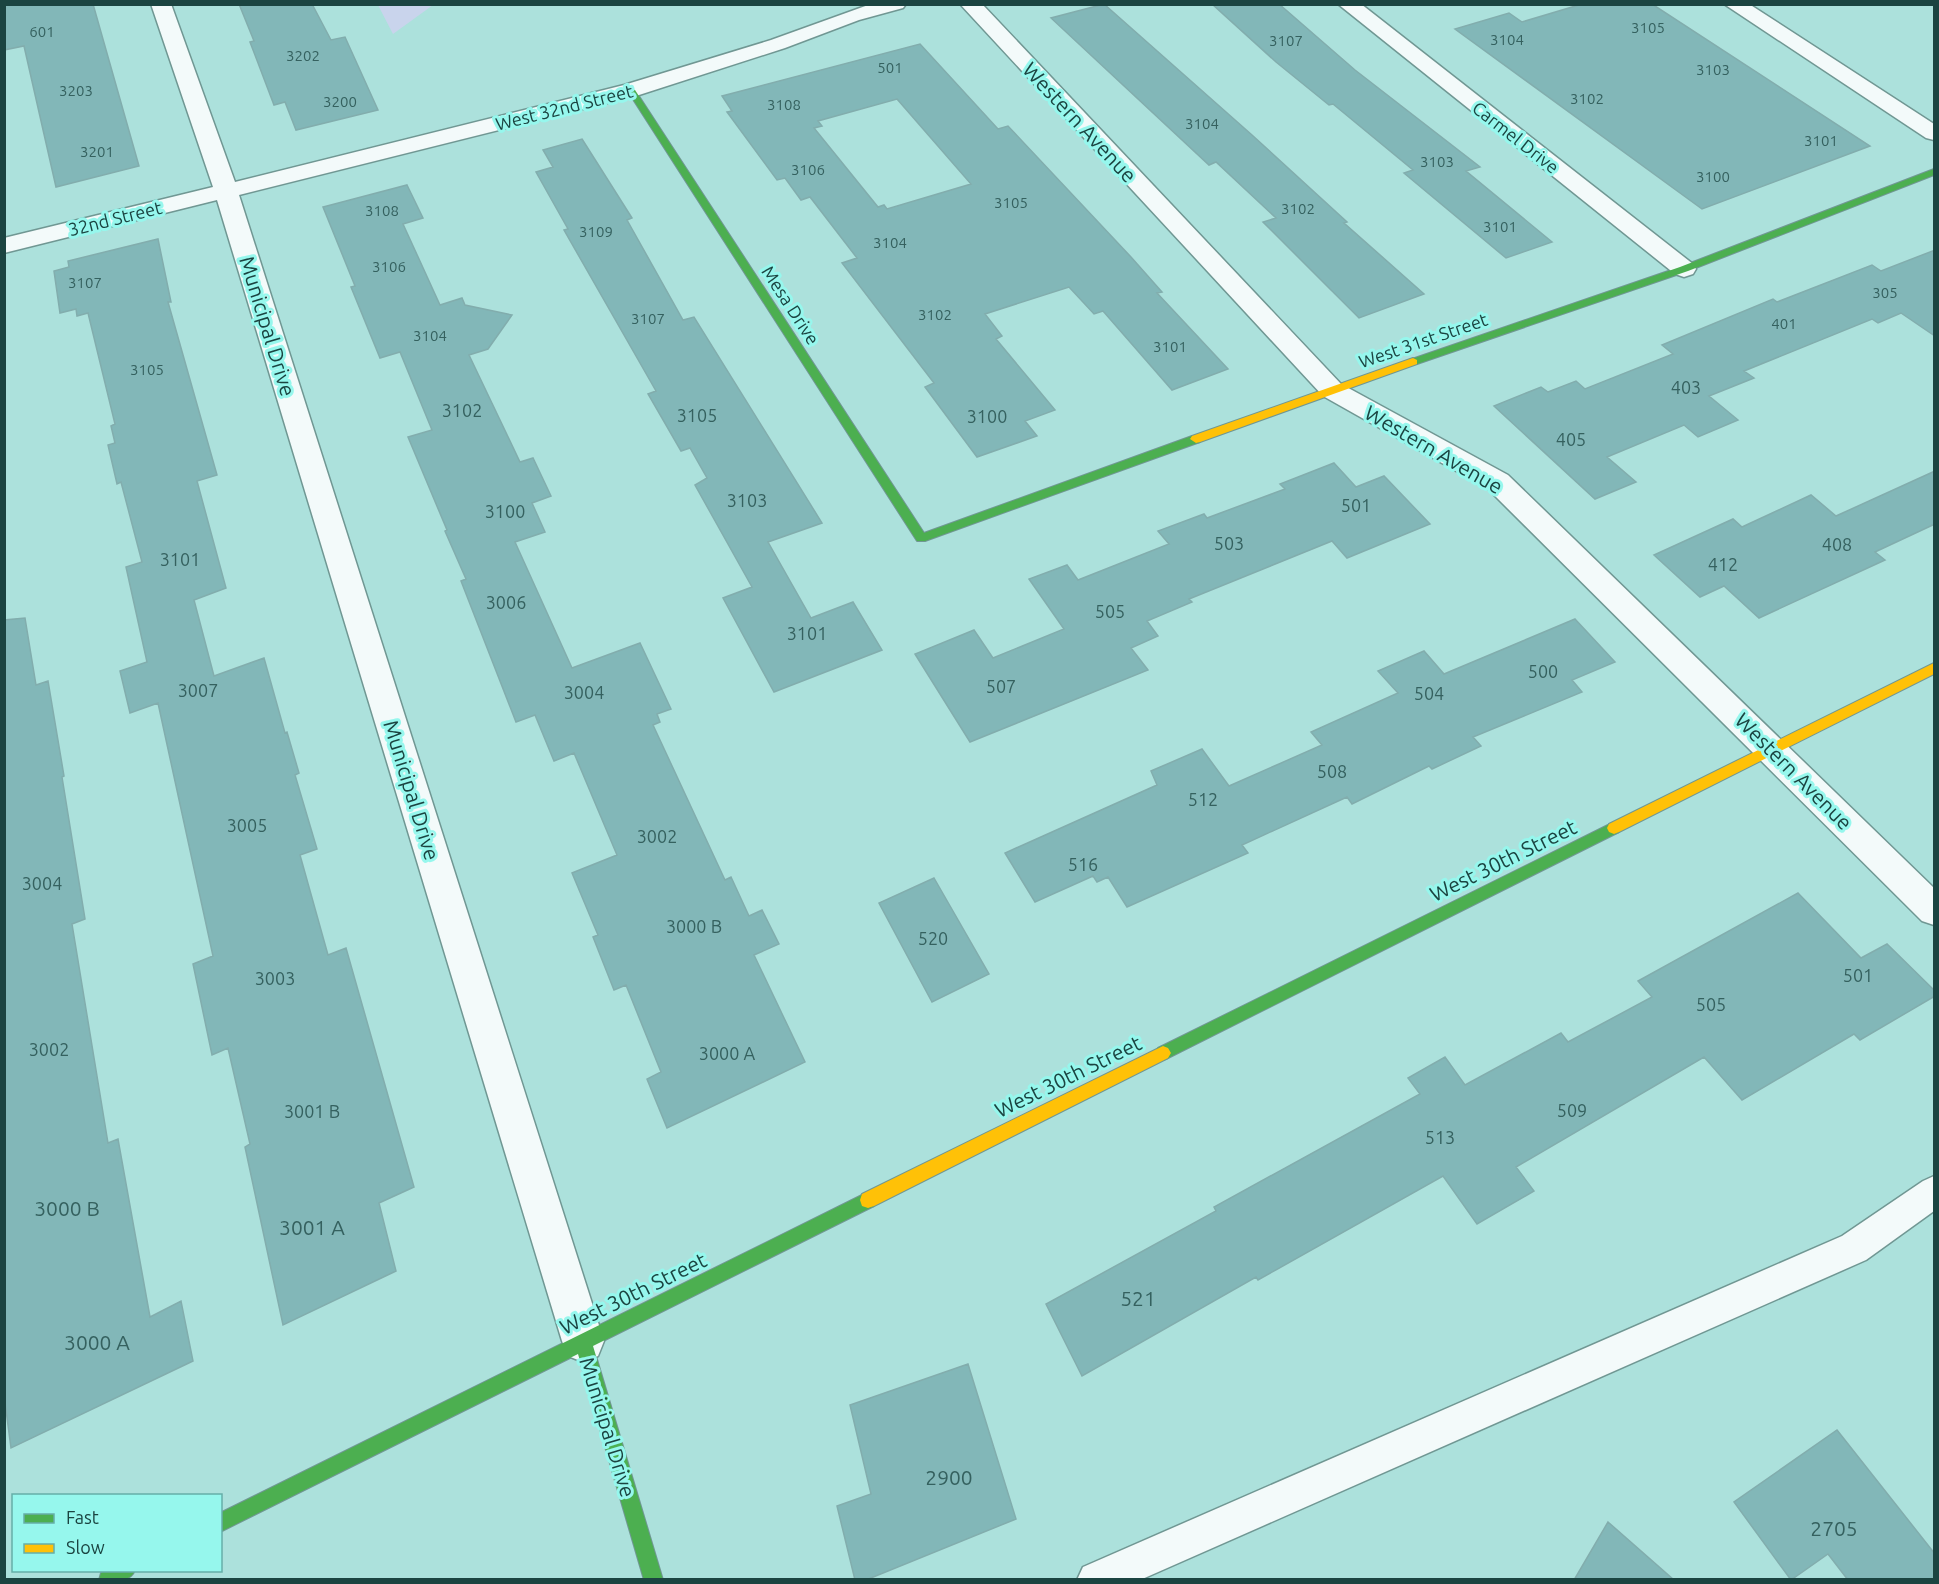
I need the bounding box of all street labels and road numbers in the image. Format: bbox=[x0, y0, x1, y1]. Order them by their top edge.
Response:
street label: Western Avenue bbox=[1018, 57, 1142, 187]
street label: West 32nd Street bbox=[493, 80, 635, 134]
street label: Carmel Drive bbox=[1469, 97, 1563, 177]
street label: 32nd Street bbox=[66, 197, 164, 239]
street label: Municipal Drive bbox=[235, 253, 301, 399]
street label: Mesa Drive bbox=[758, 262, 824, 348]
street label: West 31st Street bbox=[1356, 309, 1490, 371]
street label: Western Avenue bbox=[1361, 400, 1507, 498]
street label: Western Avenue bbox=[1731, 708, 1857, 834]
street label: Municipal Drive bbox=[379, 717, 445, 863]
street label: West 30th Street bbox=[1426, 814, 1580, 906]
street label: West 30th Street bbox=[991, 1030, 1145, 1122]
street label: West 30th Street bbox=[556, 1247, 710, 1339]
street label: Municipal Drive bbox=[575, 1354, 641, 1500]

